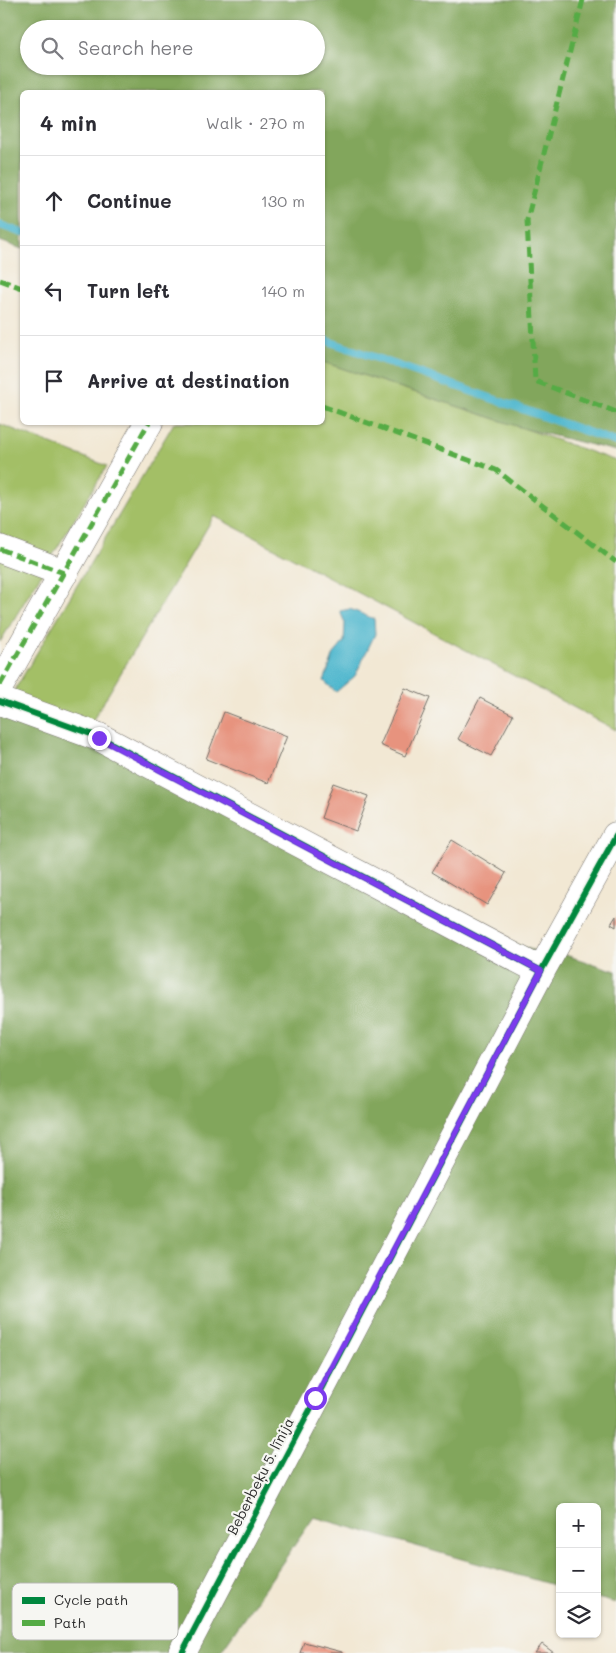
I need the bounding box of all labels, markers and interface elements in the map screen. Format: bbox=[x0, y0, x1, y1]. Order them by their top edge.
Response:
search box bbox=[20, 20, 325, 75]
icon: search bbox=[38, 34, 66, 62]
text: Search here bbox=[78, 35, 194, 60]
text: 4 min bbox=[40, 109, 97, 136]
text: Walk · 270 m bbox=[206, 112, 305, 133]
icon: ahead bbox=[40, 187, 68, 215]
text: Continue bbox=[87, 188, 172, 213]
text: 130 m bbox=[261, 190, 305, 211]
icon: left bbox=[40, 277, 68, 305]
text: Turn left bbox=[87, 278, 170, 303]
text: 140 m bbox=[261, 280, 305, 301]
icon: arrive bbox=[40, 367, 68, 395]
text: Arrive at destination bbox=[87, 368, 290, 393]
route end bbox=[88, 727, 111, 750]
route start bbox=[304, 1387, 327, 1410]
street label: Beberbeķu 5. līnija bbox=[222, 1414, 298, 1538]
map controls bbox=[556, 1503, 601, 1638]
button: + bbox=[556, 1503, 601, 1548]
button: − bbox=[556, 1548, 601, 1593]
legend bbox=[12, 1583, 178, 1640]
text: Cycle path bbox=[54, 1590, 128, 1609]
button: layers bbox=[556, 1593, 601, 1638]
text: Path bbox=[54, 1613, 85, 1632]

